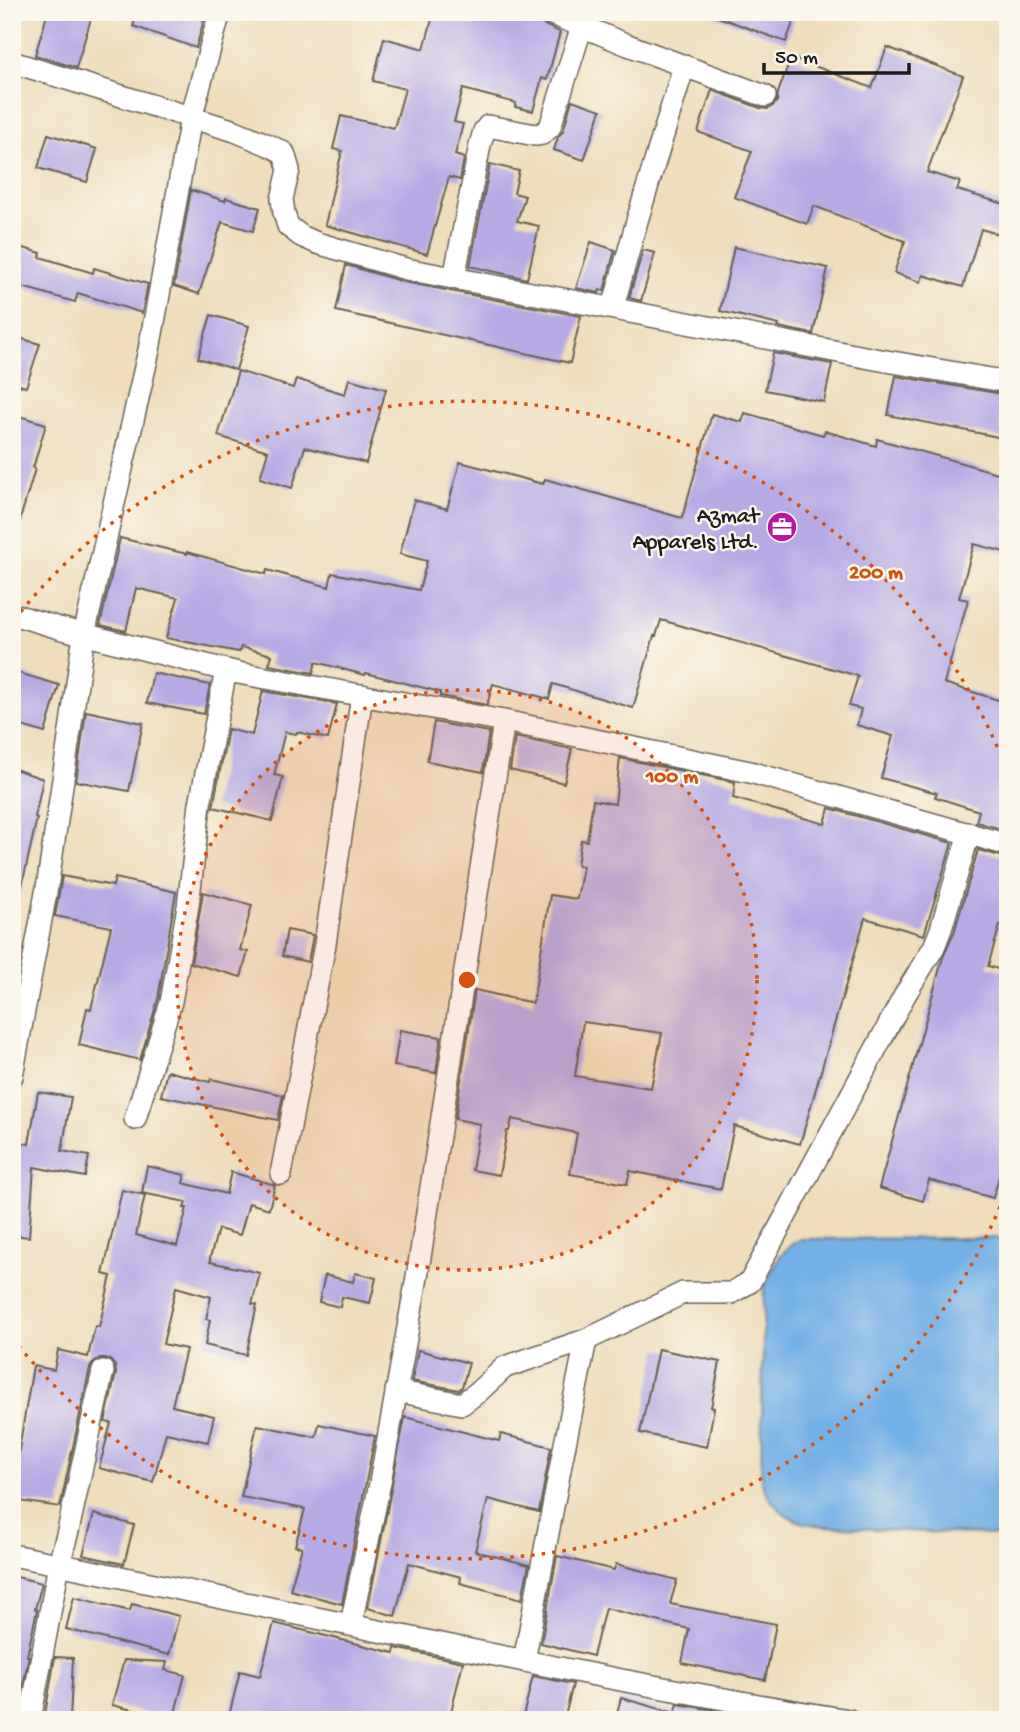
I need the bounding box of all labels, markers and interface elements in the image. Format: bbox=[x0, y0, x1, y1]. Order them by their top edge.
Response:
scale bar bbox=[764, 32, 910, 76]
text: 50 m bbox=[775, 47, 818, 72]
place label: Azmat Apparels Ltd. bbox=[633, 504, 761, 557]
office icon: Azmat Apparels Ltd. bbox=[765, 510, 799, 544]
text: 200 m bbox=[849, 562, 903, 587]
text: 100 m bbox=[645, 766, 698, 791]
centre of rings bbox=[455, 968, 479, 992]

